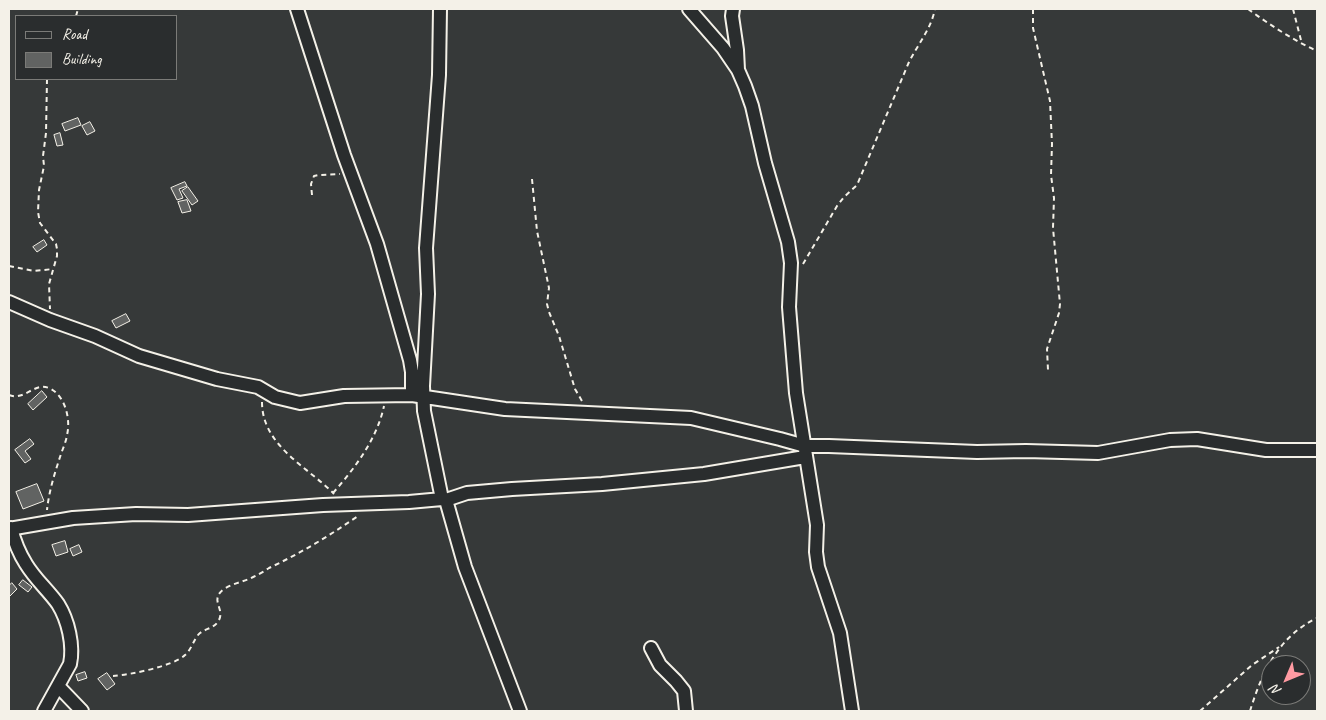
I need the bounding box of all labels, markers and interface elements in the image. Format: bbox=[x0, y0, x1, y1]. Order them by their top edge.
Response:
legend bbox=[15, 15, 178, 80]
text: Road bbox=[62, 25, 87, 44]
text: Building bbox=[62, 50, 101, 69]
north arrow bbox=[1261, 655, 1311, 705]
text: N bbox=[1267, 681, 1285, 699]

